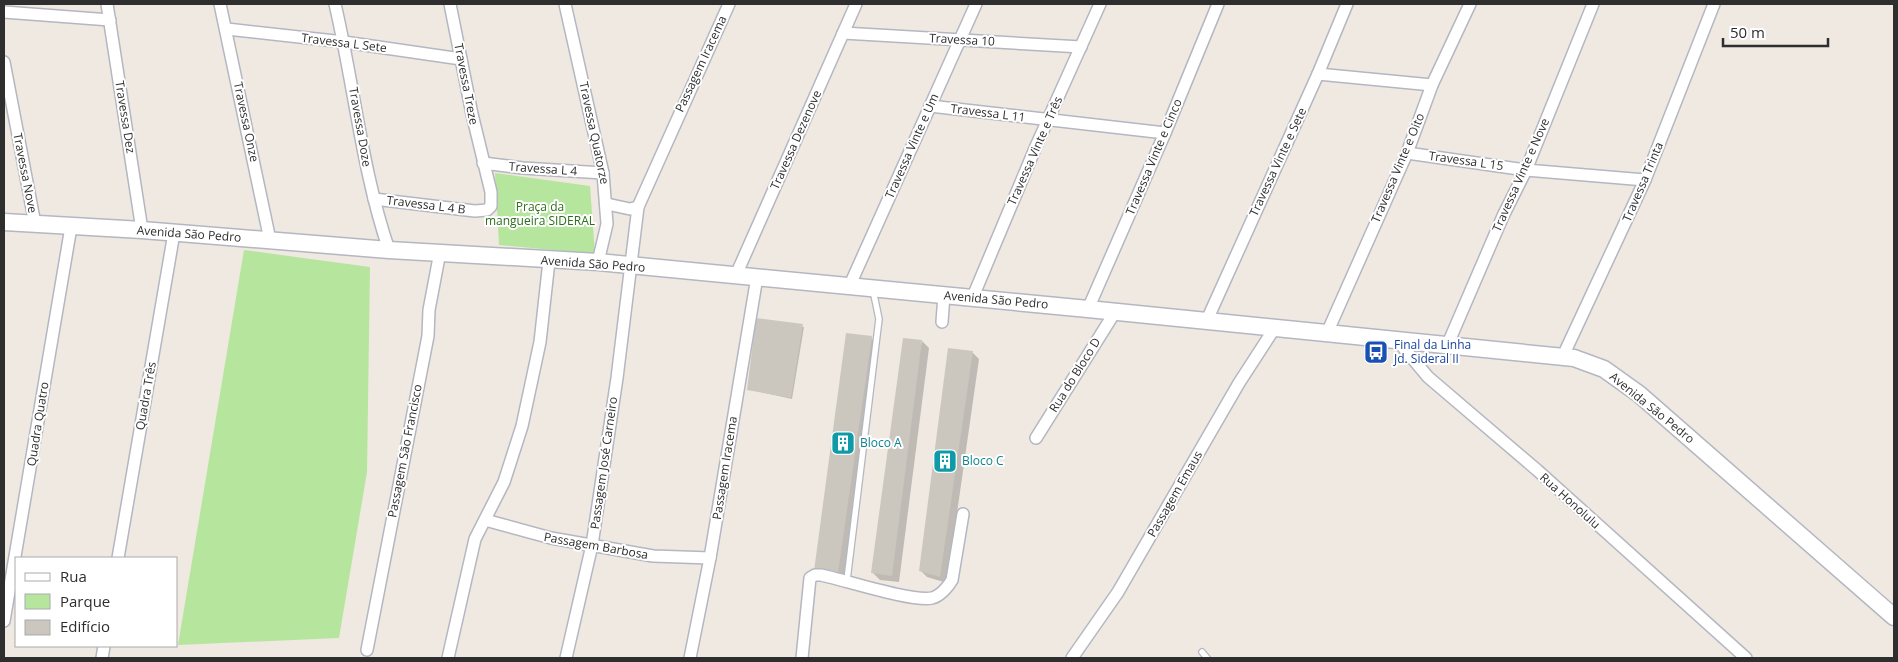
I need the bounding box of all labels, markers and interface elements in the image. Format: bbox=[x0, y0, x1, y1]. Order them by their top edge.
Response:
street label: Passagem Iracema bbox=[671, 13, 730, 115]
scale bar bbox=[1723, 15, 1828, 47]
text: 50 m bbox=[1730, 22, 1765, 42]
street label: Travessa L Sete bbox=[300, 29, 388, 56]
street label: Travessa 10 bbox=[929, 29, 995, 50]
street label: Travessa Treze bbox=[450, 42, 483, 126]
street label: Travessa Dez bbox=[111, 79, 140, 155]
street label: Travessa Onze bbox=[230, 80, 263, 164]
street label: Travessa Quatorze bbox=[575, 80, 614, 186]
street label: Travessa Doze bbox=[345, 86, 376, 168]
street label: Travessa Dezenove bbox=[766, 87, 825, 192]
street label: Travessa Vinte e Um bbox=[881, 90, 942, 201]
street label: Travessa Vinte e Três bbox=[1003, 93, 1066, 208]
street label: Travessa Vinte e Cinco bbox=[1121, 96, 1186, 217]
street label: Travessa L 11 bbox=[950, 99, 1026, 126]
street label: Travessa Vinte e Sete bbox=[1245, 104, 1310, 219]
street label: Travessa Vinte e Oito bbox=[1367, 110, 1428, 225]
street label: Travessa Vinte e Nove bbox=[1488, 115, 1553, 234]
street label: Travessa Nove bbox=[9, 131, 42, 215]
street label: Travessa Trinta bbox=[1618, 139, 1667, 224]
street label: Travessa L 15 bbox=[1428, 147, 1505, 174]
street label: Travessa L 4 bbox=[508, 158, 578, 179]
street label: Travessa L 4 B bbox=[386, 191, 467, 218]
park label: Praça da mangueira SIDERAL bbox=[485, 198, 595, 229]
street label: Avenida São Pedro bbox=[136, 221, 242, 246]
street label: Avenida São Pedro bbox=[540, 251, 646, 276]
street label: Avenida São Pedro bbox=[943, 286, 1049, 313]
street label: Rua do Bloco D bbox=[1045, 334, 1104, 415]
place label: Final da Linha Jd. Sideral II bbox=[1393, 336, 1471, 367]
bus stop icon: Final da Linha Jd. Sideral II bbox=[1363, 339, 1389, 365]
street label: Quadra Três bbox=[131, 360, 160, 432]
street label: Avenida São Pedro bbox=[1606, 368, 1698, 447]
street label: Quadra Quatro bbox=[22, 381, 53, 467]
street label: Passagem São Francisco bbox=[383, 383, 426, 519]
street label: Passagem José Carneiro bbox=[586, 395, 621, 530]
street label: Passagem Iracema bbox=[708, 415, 741, 521]
building icon: Bloco A bbox=[830, 430, 856, 456]
place label: Bloco A bbox=[860, 434, 902, 451]
street label: Passagem Emaus bbox=[1143, 447, 1206, 540]
building icon: Bloco C bbox=[932, 448, 958, 474]
place label: Bloco C bbox=[962, 452, 1004, 469]
street label: Rua Honolulu bbox=[1536, 469, 1604, 532]
street label: Passagem Barbosa bbox=[543, 528, 650, 563]
legend bbox=[15, 557, 178, 647]
text: Rua bbox=[60, 566, 87, 586]
text: Parque bbox=[60, 591, 110, 611]
text: Edifício bbox=[60, 616, 110, 636]

